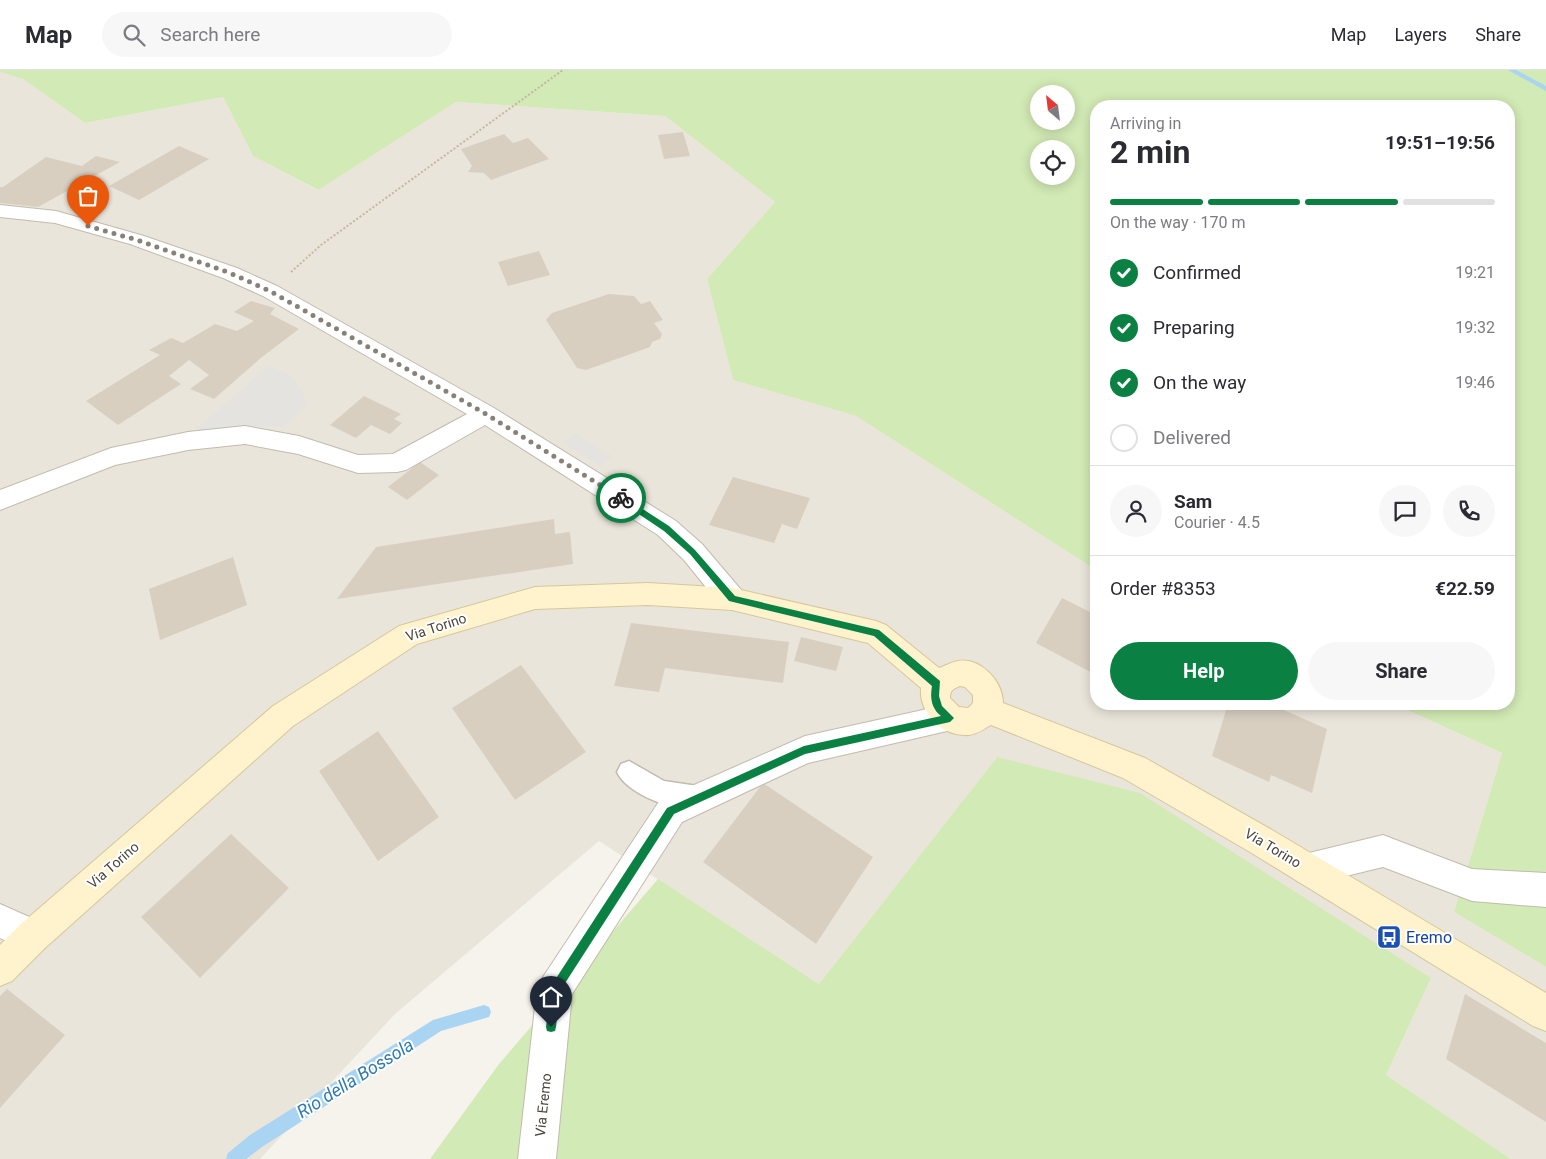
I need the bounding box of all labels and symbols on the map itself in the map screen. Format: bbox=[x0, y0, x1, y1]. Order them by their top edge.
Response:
north arrow bbox=[1030, 85, 1075, 130]
pin bbox=[67, 175, 109, 226]
courier bbox=[596, 473, 646, 523]
street label: Via Torino bbox=[404, 610, 468, 644]
street label: Via Torino bbox=[1242, 825, 1304, 871]
street label: Via Torino bbox=[84, 838, 142, 892]
bus stop icon: Eremo bbox=[1376, 924, 1402, 950]
place label: Eremo bbox=[1406, 928, 1452, 947]
pin bbox=[530, 976, 572, 1027]
water label: Rio della Bossola bbox=[293, 1034, 417, 1122]
street label: Via Eremo bbox=[532, 1072, 554, 1137]

